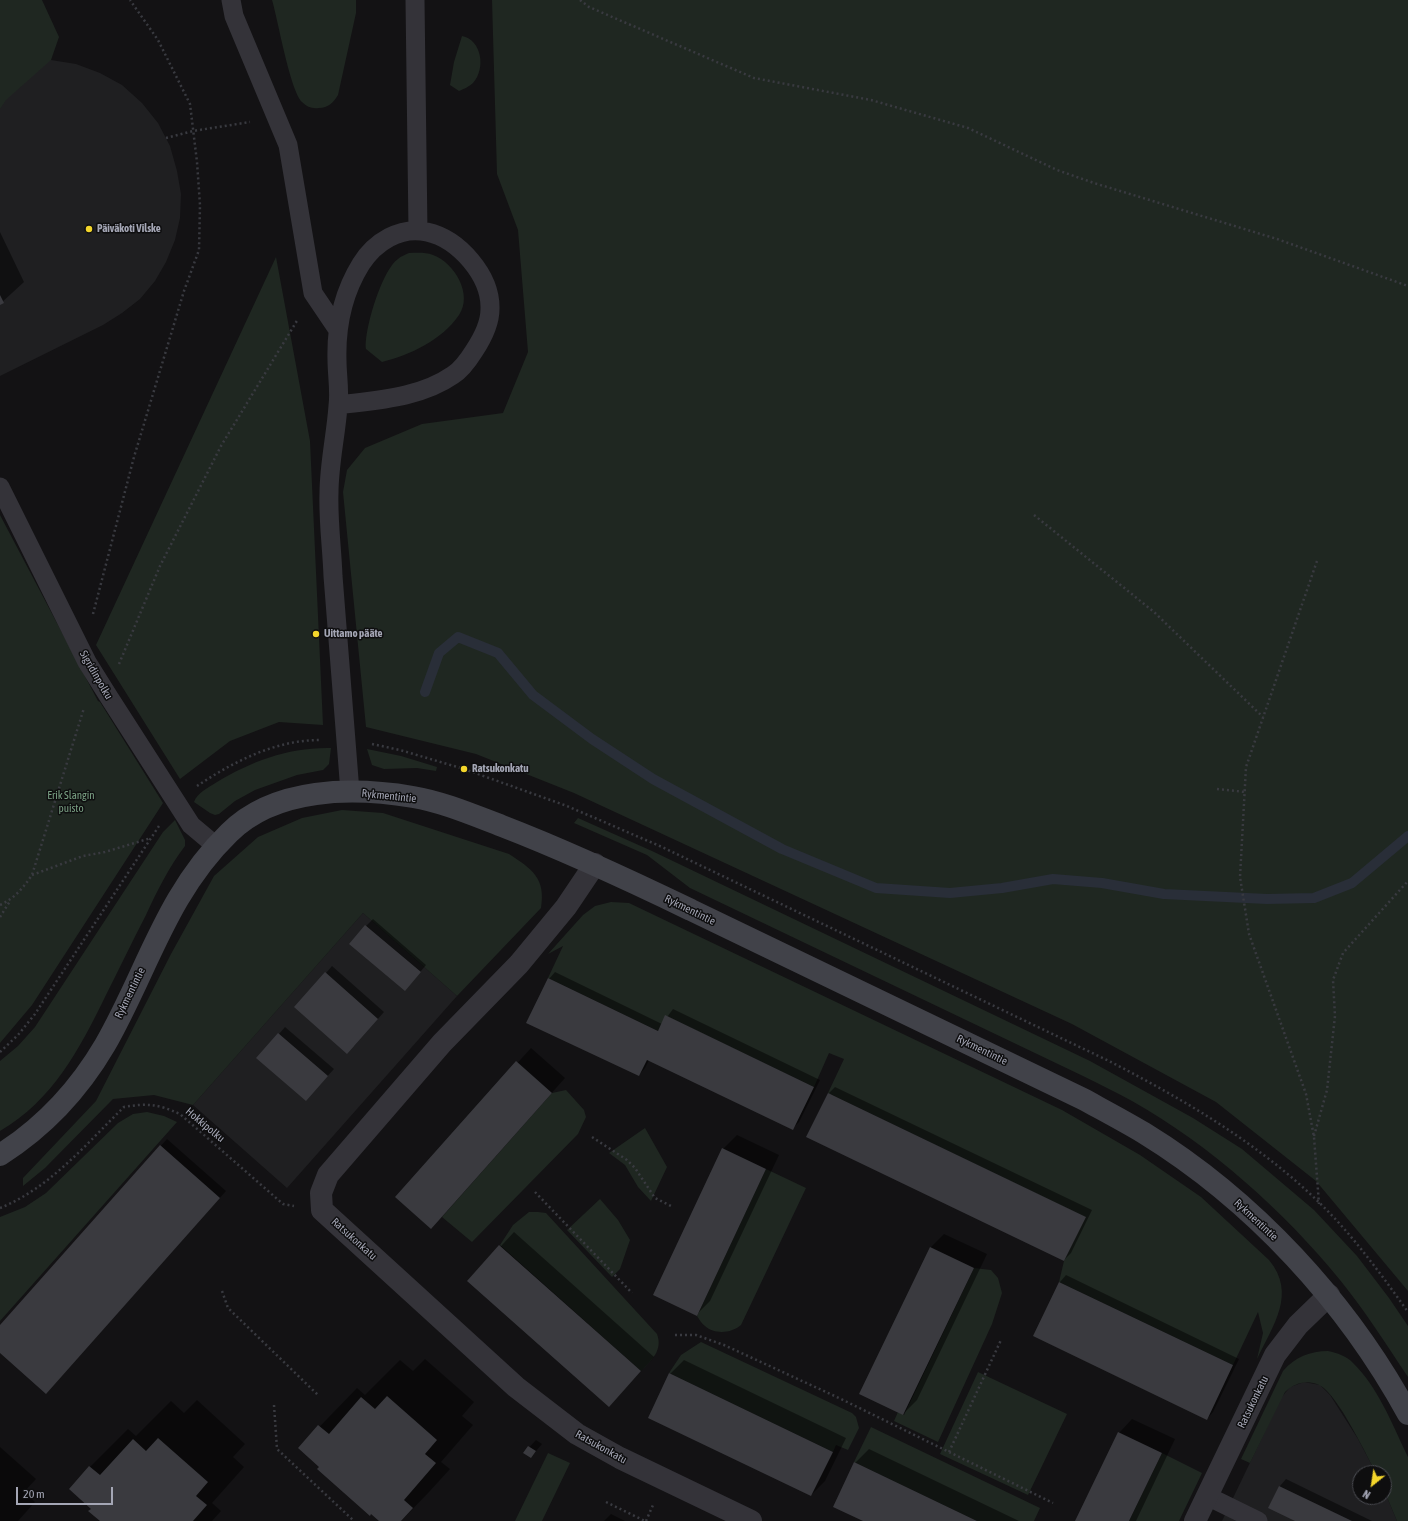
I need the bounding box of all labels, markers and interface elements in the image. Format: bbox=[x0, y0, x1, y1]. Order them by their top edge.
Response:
place label: Päiväkoti Vilske bbox=[97, 222, 161, 236]
marker: Päiväkoti Vilske bbox=[84, 224, 94, 234]
place label: Uittamo pääte bbox=[324, 627, 383, 641]
marker: Uittamo pääte bbox=[311, 629, 321, 639]
street label: Sigridinpolku bbox=[77, 648, 115, 702]
place label: Ratsukonkatu bbox=[472, 762, 529, 776]
marker: Ratsukonkatu bbox=[459, 764, 469, 774]
street label: Rykmentintie bbox=[361, 787, 417, 805]
park label: Erik Slangin puisto bbox=[47, 789, 95, 815]
street label: Rykmentintie bbox=[662, 892, 718, 928]
street label: Rykmentintie bbox=[112, 965, 148, 1021]
street label: Rykmentintie bbox=[954, 1032, 1010, 1068]
street label: Hokkipolku bbox=[183, 1105, 227, 1145]
street label: Rykmentintie bbox=[1231, 1196, 1281, 1244]
street label: Ratsukonkatu bbox=[329, 1215, 379, 1263]
street label: Ratsukonkatu bbox=[1235, 1374, 1271, 1430]
street label: Ratsukonkatu bbox=[573, 1428, 629, 1466]
north arrow bbox=[1352, 1465, 1392, 1505]
scale bar bbox=[18, 1479, 115, 1505]
text: 20 m bbox=[23, 1487, 45, 1501]
text: N bbox=[1361, 1488, 1372, 1501]

